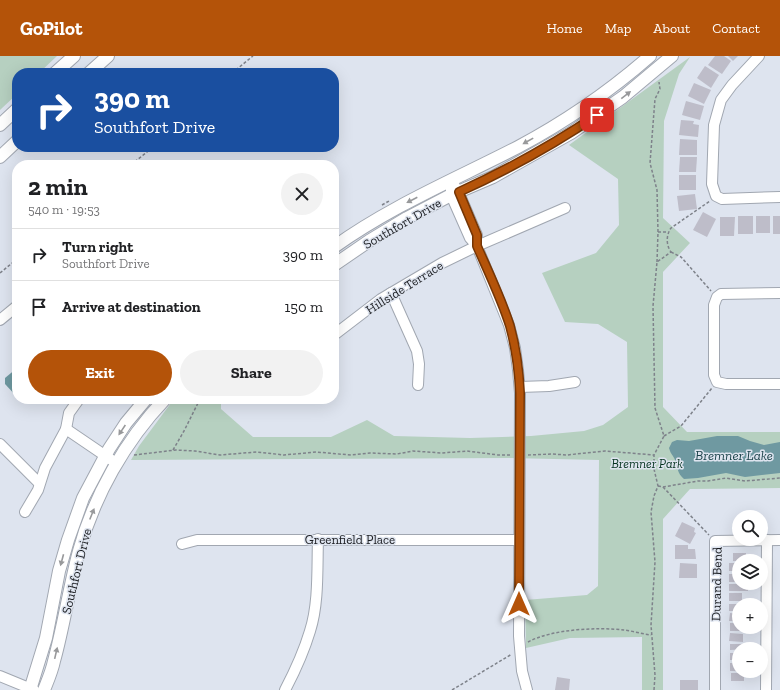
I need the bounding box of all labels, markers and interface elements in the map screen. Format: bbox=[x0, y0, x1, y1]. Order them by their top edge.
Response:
text: GoPilot bbox=[20, 17, 82, 40]
text: Home bbox=[547, 20, 583, 37]
text: Map bbox=[605, 20, 631, 37]
text: About bbox=[653, 20, 690, 37]
text: Contact bbox=[712, 20, 760, 37]
text: 390 m bbox=[94, 82, 170, 115]
icon: right bbox=[28, 84, 80, 136]
one-way arrow bbox=[621, 90, 632, 99]
pin bbox=[580, 98, 614, 132]
icon: arrive bbox=[586, 104, 608, 126]
text: Southfort Drive bbox=[94, 116, 215, 138]
one-way arrow bbox=[522, 138, 534, 145]
text: 2 min bbox=[28, 172, 88, 201]
button: close bbox=[281, 173, 323, 215]
street label: Southfort Drive bbox=[361, 195, 444, 252]
one-way arrow bbox=[406, 197, 418, 203]
text: 540 m · 19:53 bbox=[28, 202, 100, 217]
text: Turn right bbox=[62, 238, 133, 256]
icon: right bbox=[28, 244, 50, 266]
text: 390 m bbox=[283, 246, 323, 264]
text: Southfort Drive bbox=[62, 256, 150, 271]
street label: Hillside Terrace bbox=[363, 258, 446, 317]
icon: arrive bbox=[28, 296, 50, 318]
text: Arrive at destination bbox=[62, 298, 201, 316]
text: 150 m bbox=[285, 298, 323, 316]
button: Exit bbox=[28, 350, 172, 396]
button: Share bbox=[180, 350, 323, 396]
one-way arrow bbox=[118, 424, 126, 435]
water label: Bremner Lake bbox=[695, 447, 773, 464]
park label: Bremner Park bbox=[611, 456, 683, 471]
one-way arrow bbox=[90, 507, 96, 519]
map controls bbox=[732, 510, 768, 678]
button: search bbox=[732, 510, 768, 546]
street label: Southfort Drive bbox=[59, 527, 94, 615]
street label: Greenfield Place bbox=[305, 532, 395, 547]
street label: Durand Bend bbox=[708, 547, 725, 621]
one-way arrow bbox=[59, 554, 65, 566]
button: layers bbox=[732, 554, 768, 590]
position arrow bbox=[498, 583, 540, 625]
button: + bbox=[732, 598, 768, 634]
button: − bbox=[732, 642, 768, 678]
one-way arrow bbox=[54, 647, 60, 659]

